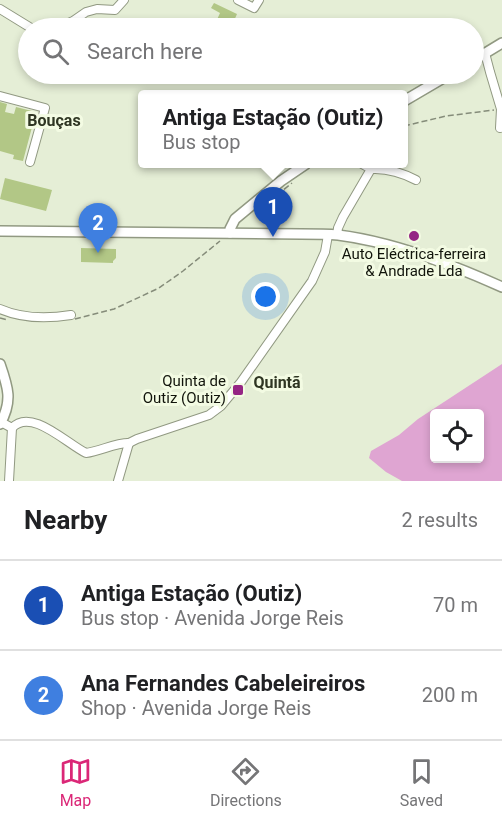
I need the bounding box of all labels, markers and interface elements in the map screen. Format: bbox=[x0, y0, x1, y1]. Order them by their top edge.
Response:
search box bbox=[18, 18, 484, 84]
icon: search bbox=[39, 35, 72, 68]
text: Search here bbox=[87, 39, 203, 64]
popup bbox=[138, 90, 408, 168]
text: Antiga Estação (Outiz) bbox=[162, 105, 384, 130]
district label: Bouças bbox=[27, 111, 81, 130]
text: Bus stop bbox=[162, 130, 240, 154]
pin: 1 bbox=[254, 188, 292, 237]
pin: 2 bbox=[78, 204, 118, 253]
marker: Auto Eléctrica-ferreira & Andrade Lda bbox=[407, 229, 421, 243]
place label: Auto Eléctrica-ferreira & Andrade Lda bbox=[342, 245, 486, 280]
your location bbox=[251, 282, 280, 311]
place label: Quinta de Outiz (Outiz) bbox=[143, 372, 226, 407]
district label: Quintã bbox=[253, 373, 301, 392]
marker: Quinta de Outiz (Outiz) bbox=[231, 383, 245, 397]
map controls bbox=[430, 409, 484, 463]
button: locate bbox=[430, 409, 484, 463]
text: Nearby bbox=[24, 505, 107, 535]
text: 2 results bbox=[402, 508, 478, 532]
text: Antiga Estação (Outiz) bbox=[81, 581, 302, 606]
text: 1 bbox=[38, 593, 49, 617]
text: 70 m bbox=[433, 593, 478, 617]
text: Bus stop · Avenida Jorge Reis bbox=[81, 606, 344, 630]
text: Ana Fernandes Cabeleireiros bbox=[81, 671, 365, 696]
text: 2 bbox=[38, 683, 49, 707]
text: 200 m bbox=[422, 683, 478, 707]
text: Shop · Avenida Jorge Reis bbox=[81, 696, 311, 720]
tab: Map bbox=[59, 755, 92, 810]
tab: Directions bbox=[210, 755, 282, 810]
tab: Saved bbox=[400, 755, 443, 810]

